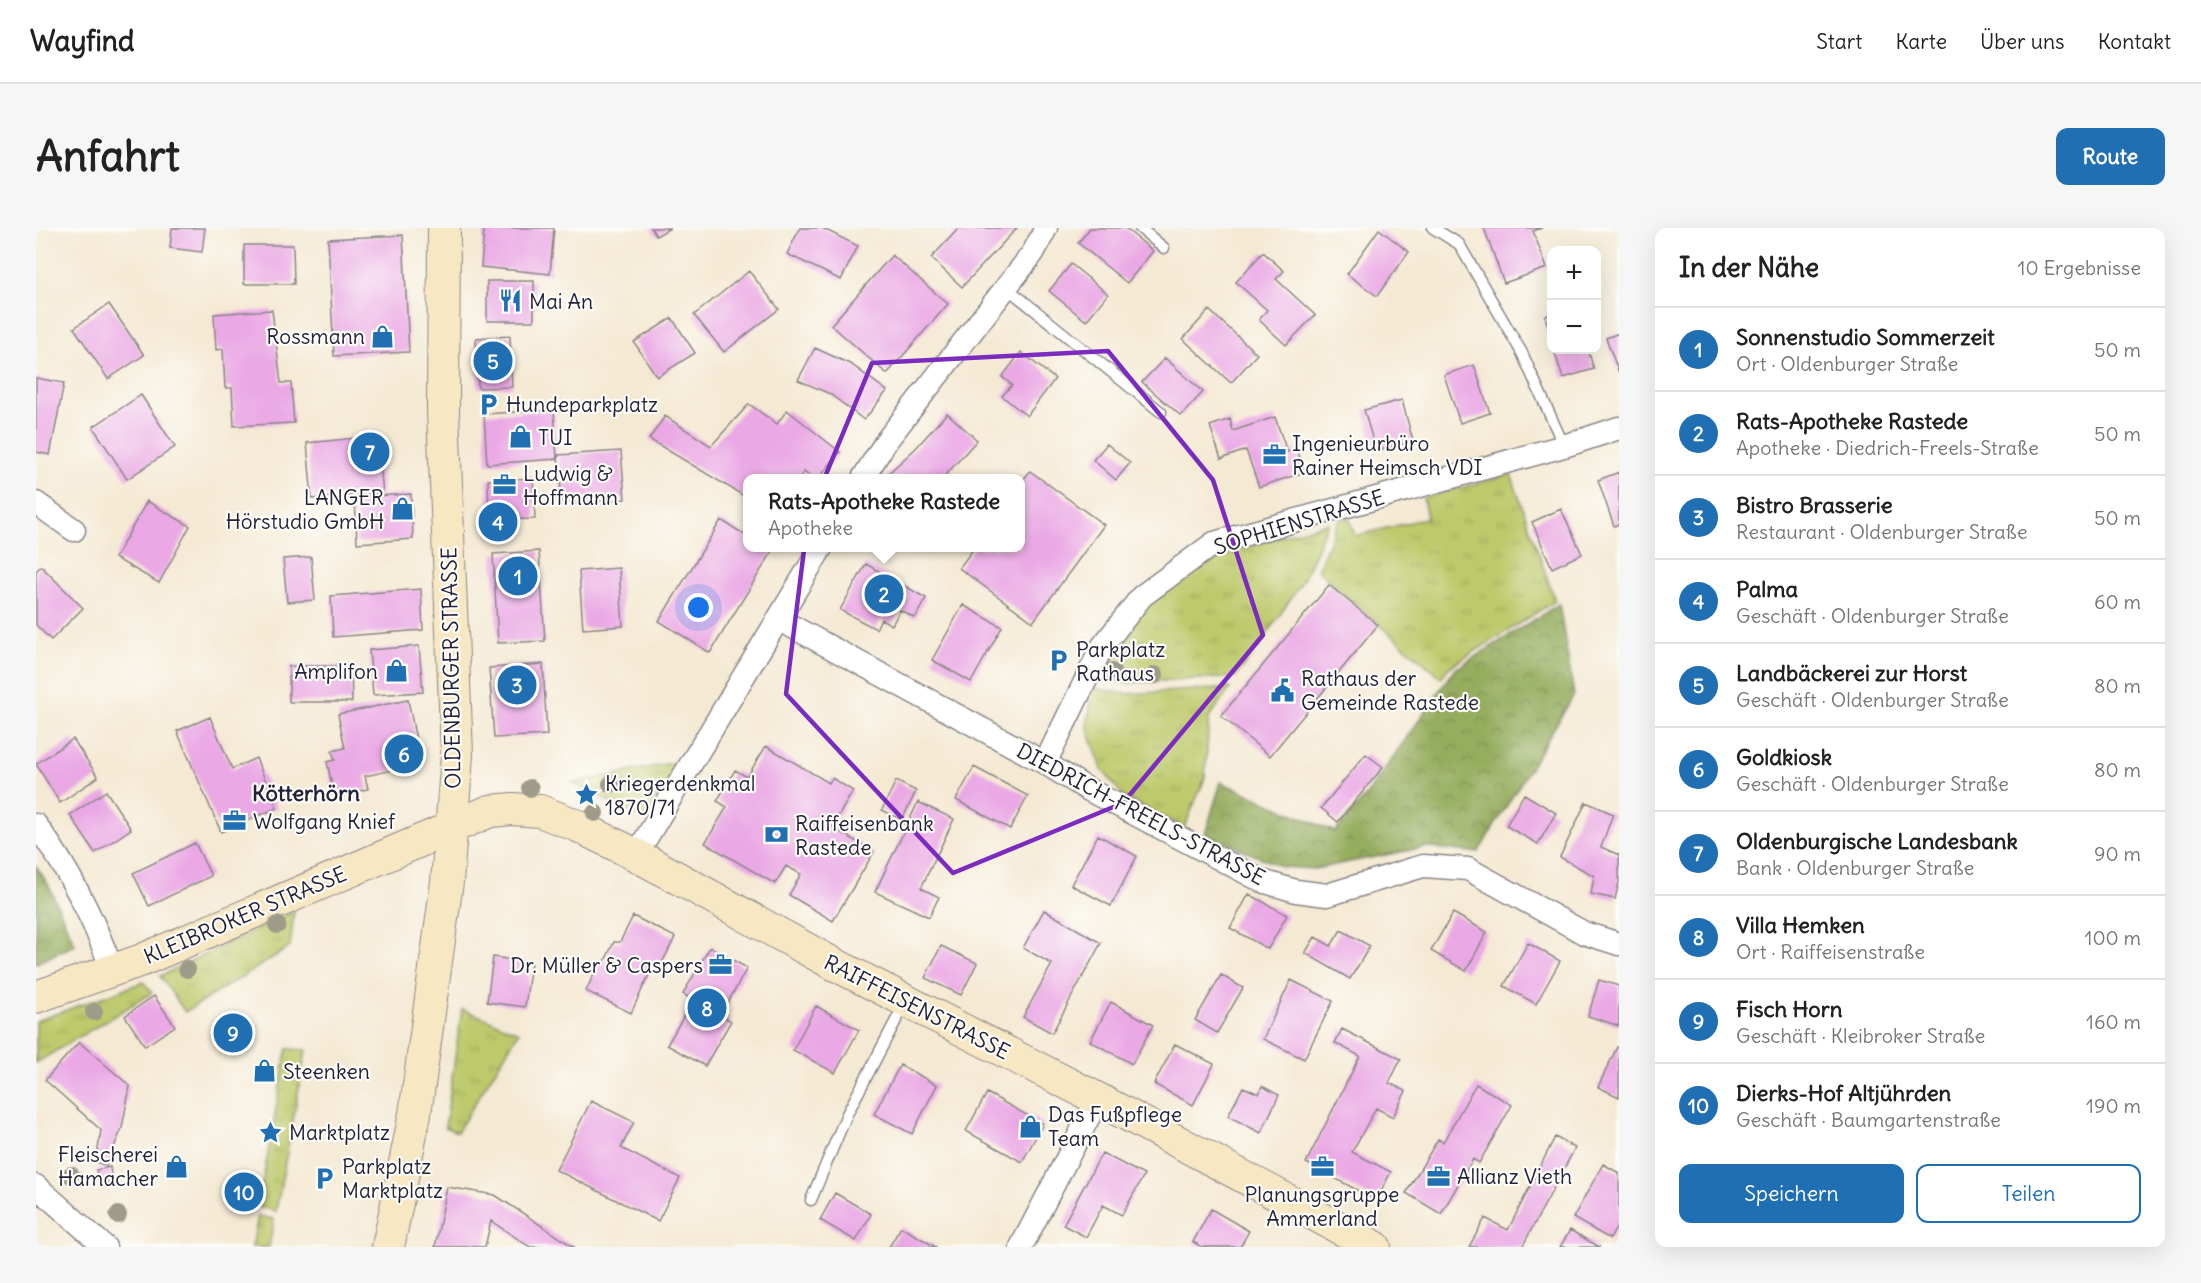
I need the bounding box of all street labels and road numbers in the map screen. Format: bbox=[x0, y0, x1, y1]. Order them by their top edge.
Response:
street label: SOPHIENSTRASSE bbox=[1210, 483, 1388, 561]
street label: OLDENBURGER STRASSE bbox=[435, 547, 467, 789]
street label: DIEDRICH-FREELS-STRASSE bbox=[1012, 737, 1270, 891]
street label: KLEIBROKER STRASSE bbox=[139, 860, 351, 970]
street label: RAIFFEISENSTRASSE bbox=[820, 948, 1014, 1066]

